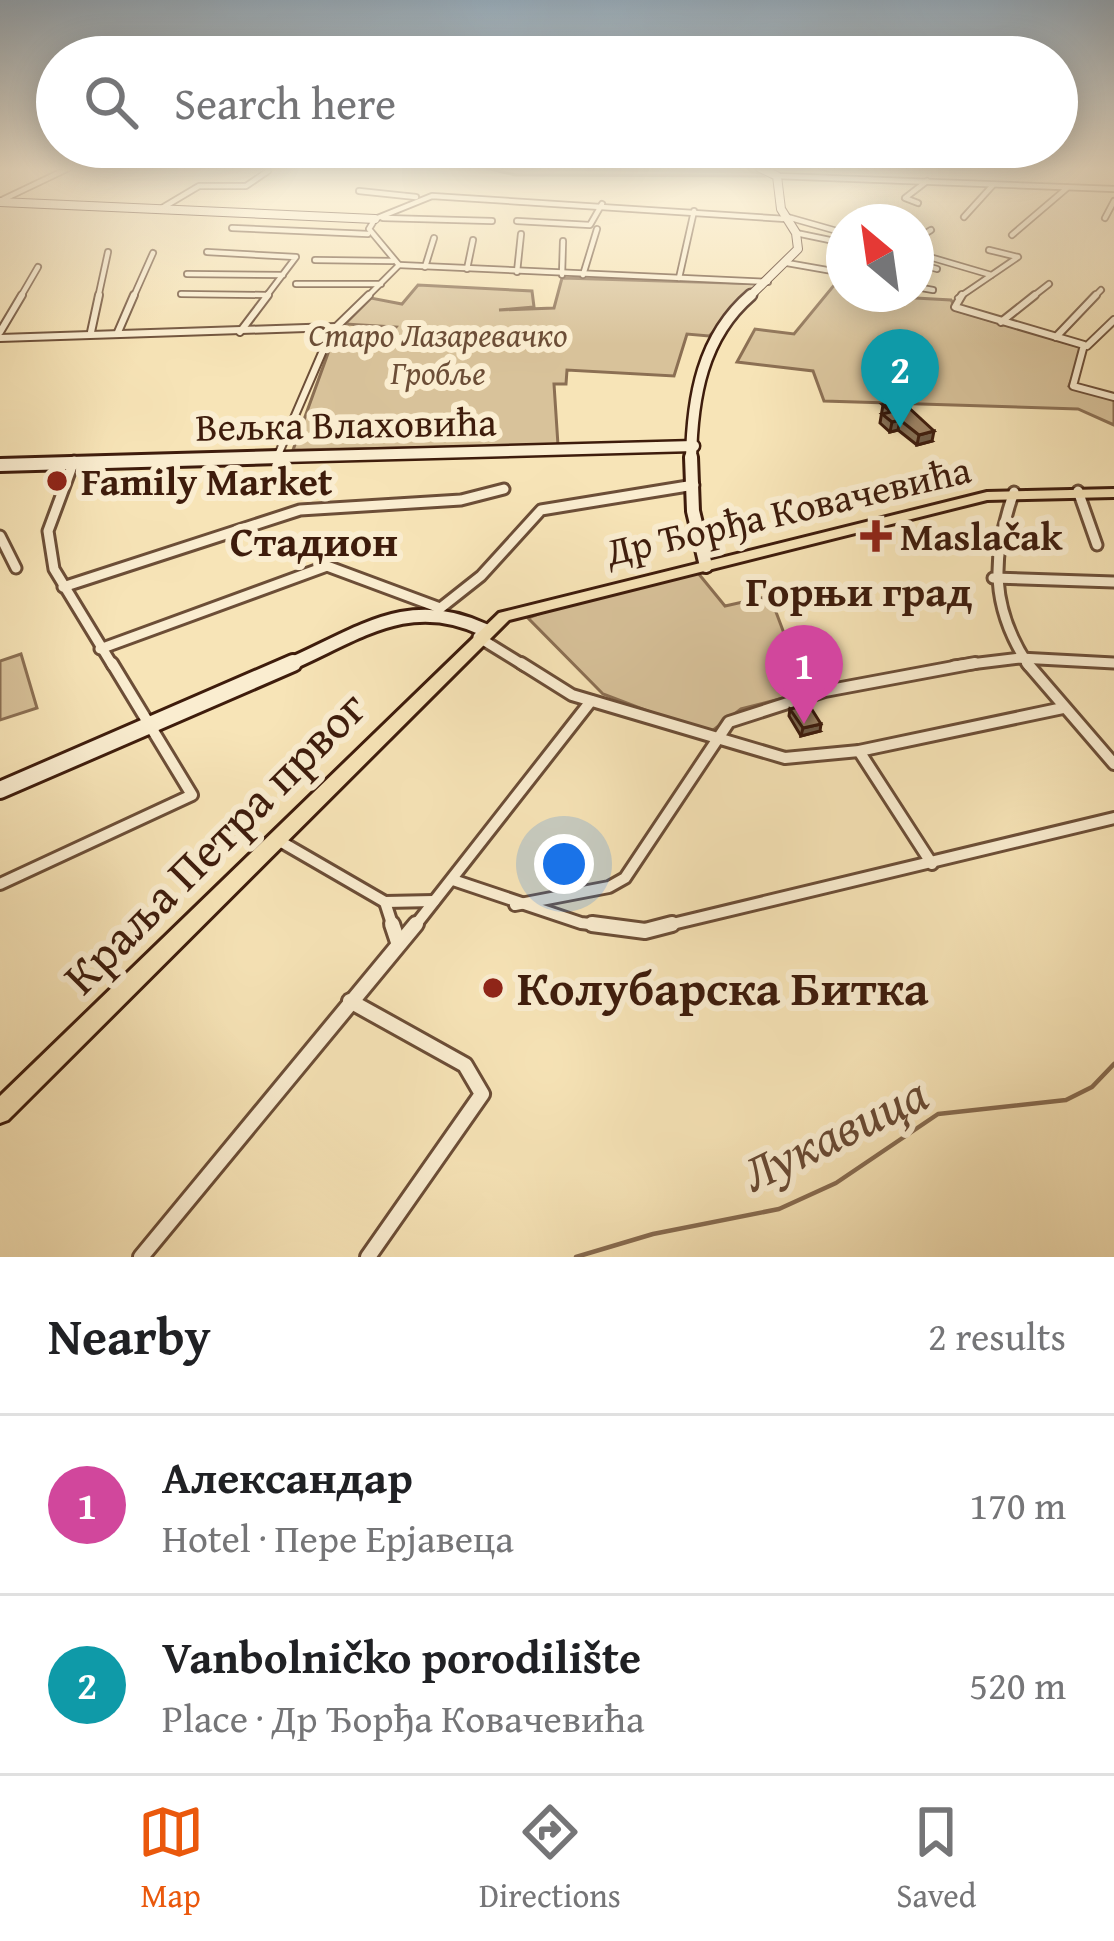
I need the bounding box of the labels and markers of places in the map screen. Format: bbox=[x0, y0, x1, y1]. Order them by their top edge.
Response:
pin: 2 bbox=[861, 329, 939, 428]
place label: Family Market bbox=[81, 452, 333, 509]
marker: Family Market bbox=[44, 468, 70, 494]
place label: Maslačak bbox=[900, 507, 1063, 564]
marker: Maslačak bbox=[863, 523, 889, 549]
pin: 1 bbox=[765, 625, 843, 724]
place label: Колубарска Битка bbox=[517, 952, 929, 1023]
marker: Колубарска Битка bbox=[480, 975, 506, 1001]

